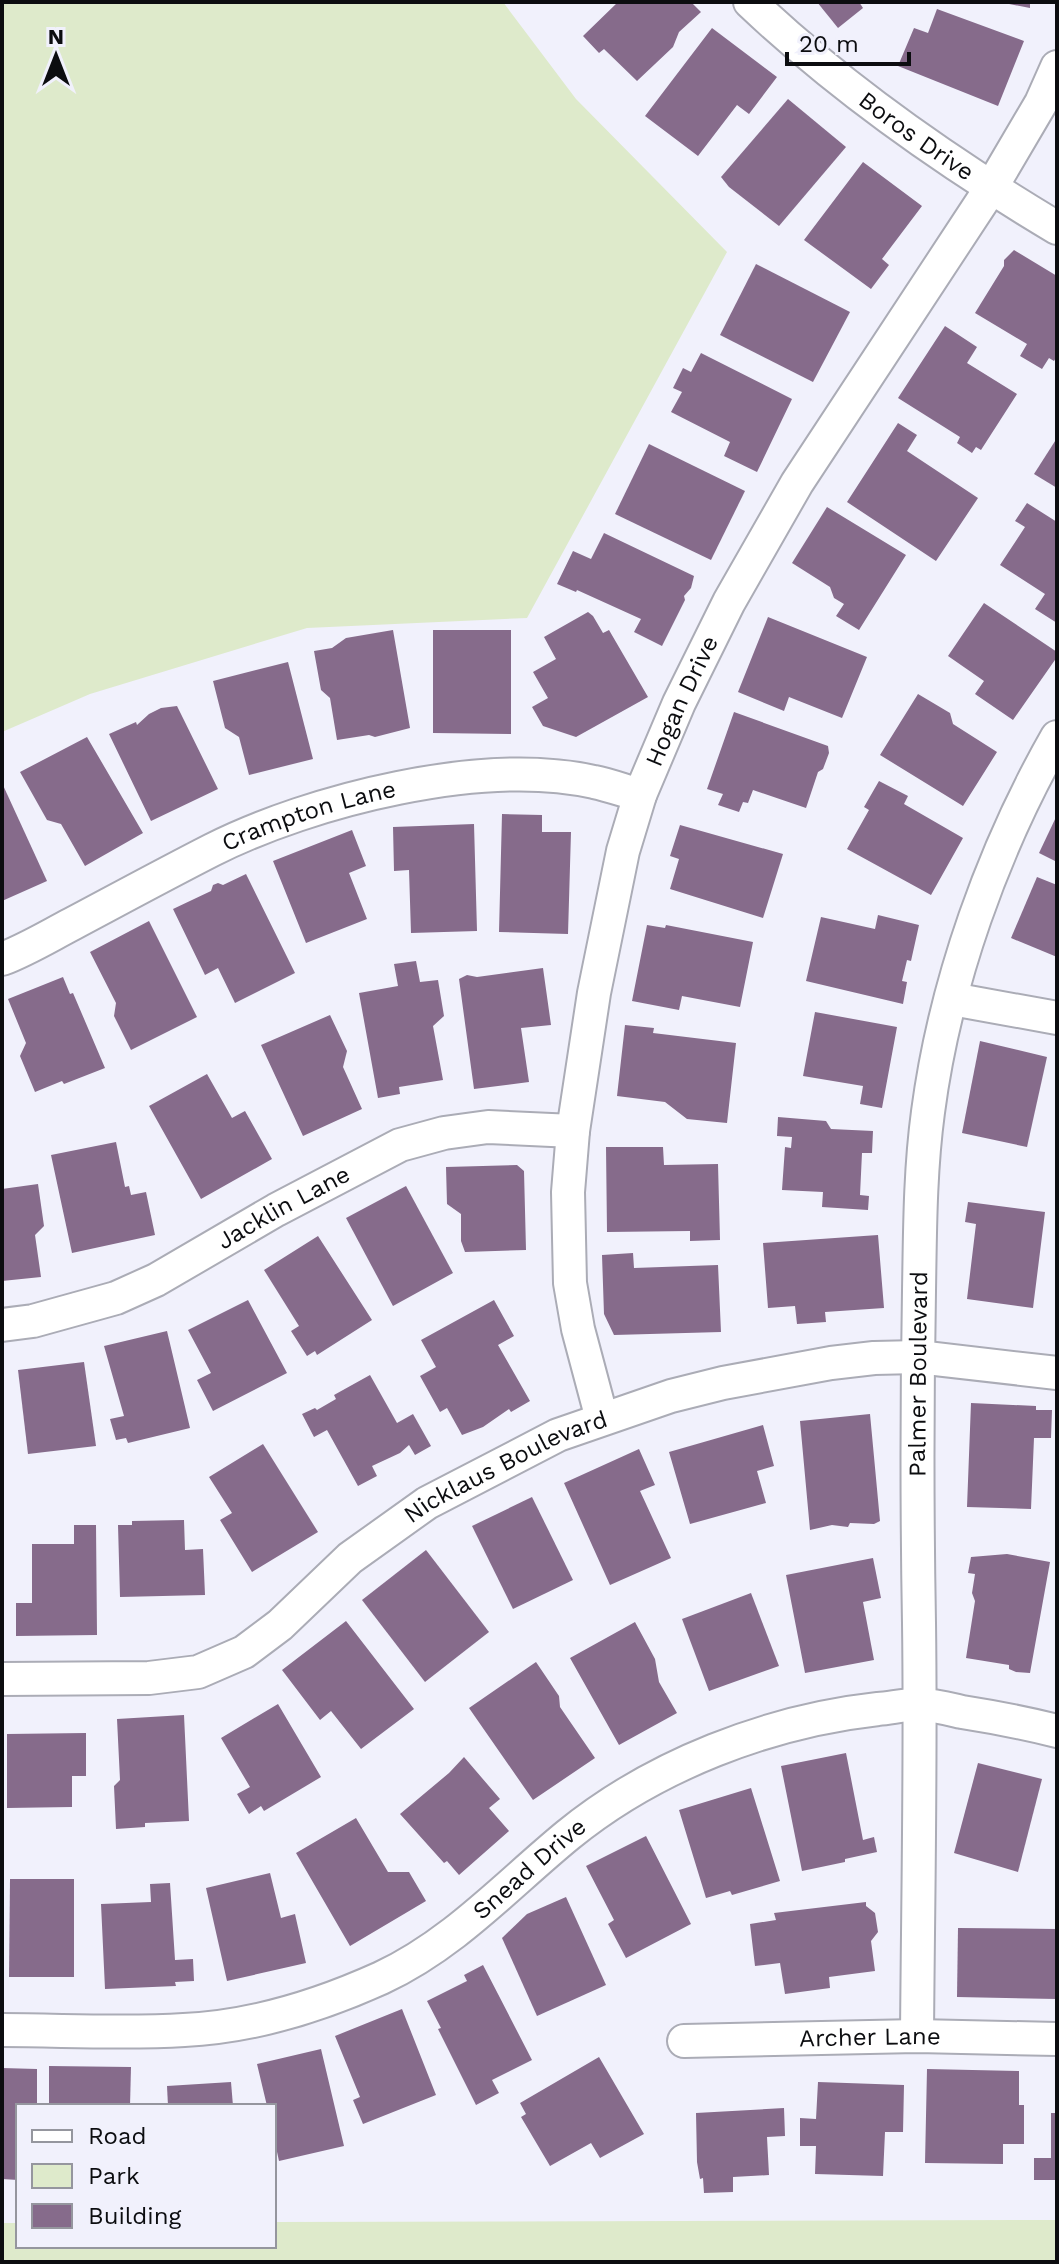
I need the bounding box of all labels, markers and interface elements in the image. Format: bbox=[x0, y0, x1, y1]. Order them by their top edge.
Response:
north arrow bbox=[16, 16, 96, 96]
scale bar bbox=[787, 16, 909, 66]
text: N bbox=[48, 24, 64, 49]
text: 20 m bbox=[799, 30, 859, 58]
street label: Boros Drive bbox=[853, 86, 979, 186]
street label: Hogan Drive bbox=[640, 631, 724, 771]
street label: Crampton Lane bbox=[217, 775, 398, 857]
street label: Jacklin Lane bbox=[212, 1160, 355, 1255]
street label: Palmer Boulevard bbox=[903, 1271, 933, 1477]
street label: Nicklaus Boulevard bbox=[399, 1405, 611, 1529]
street label: Snead Drive bbox=[467, 1812, 592, 1925]
street label: Archer Lane bbox=[799, 2022, 941, 2053]
legend bbox=[16, 2104, 276, 2248]
text: Road bbox=[88, 2122, 147, 2150]
text: Park bbox=[88, 2162, 140, 2190]
text: Building bbox=[88, 2202, 181, 2230]

